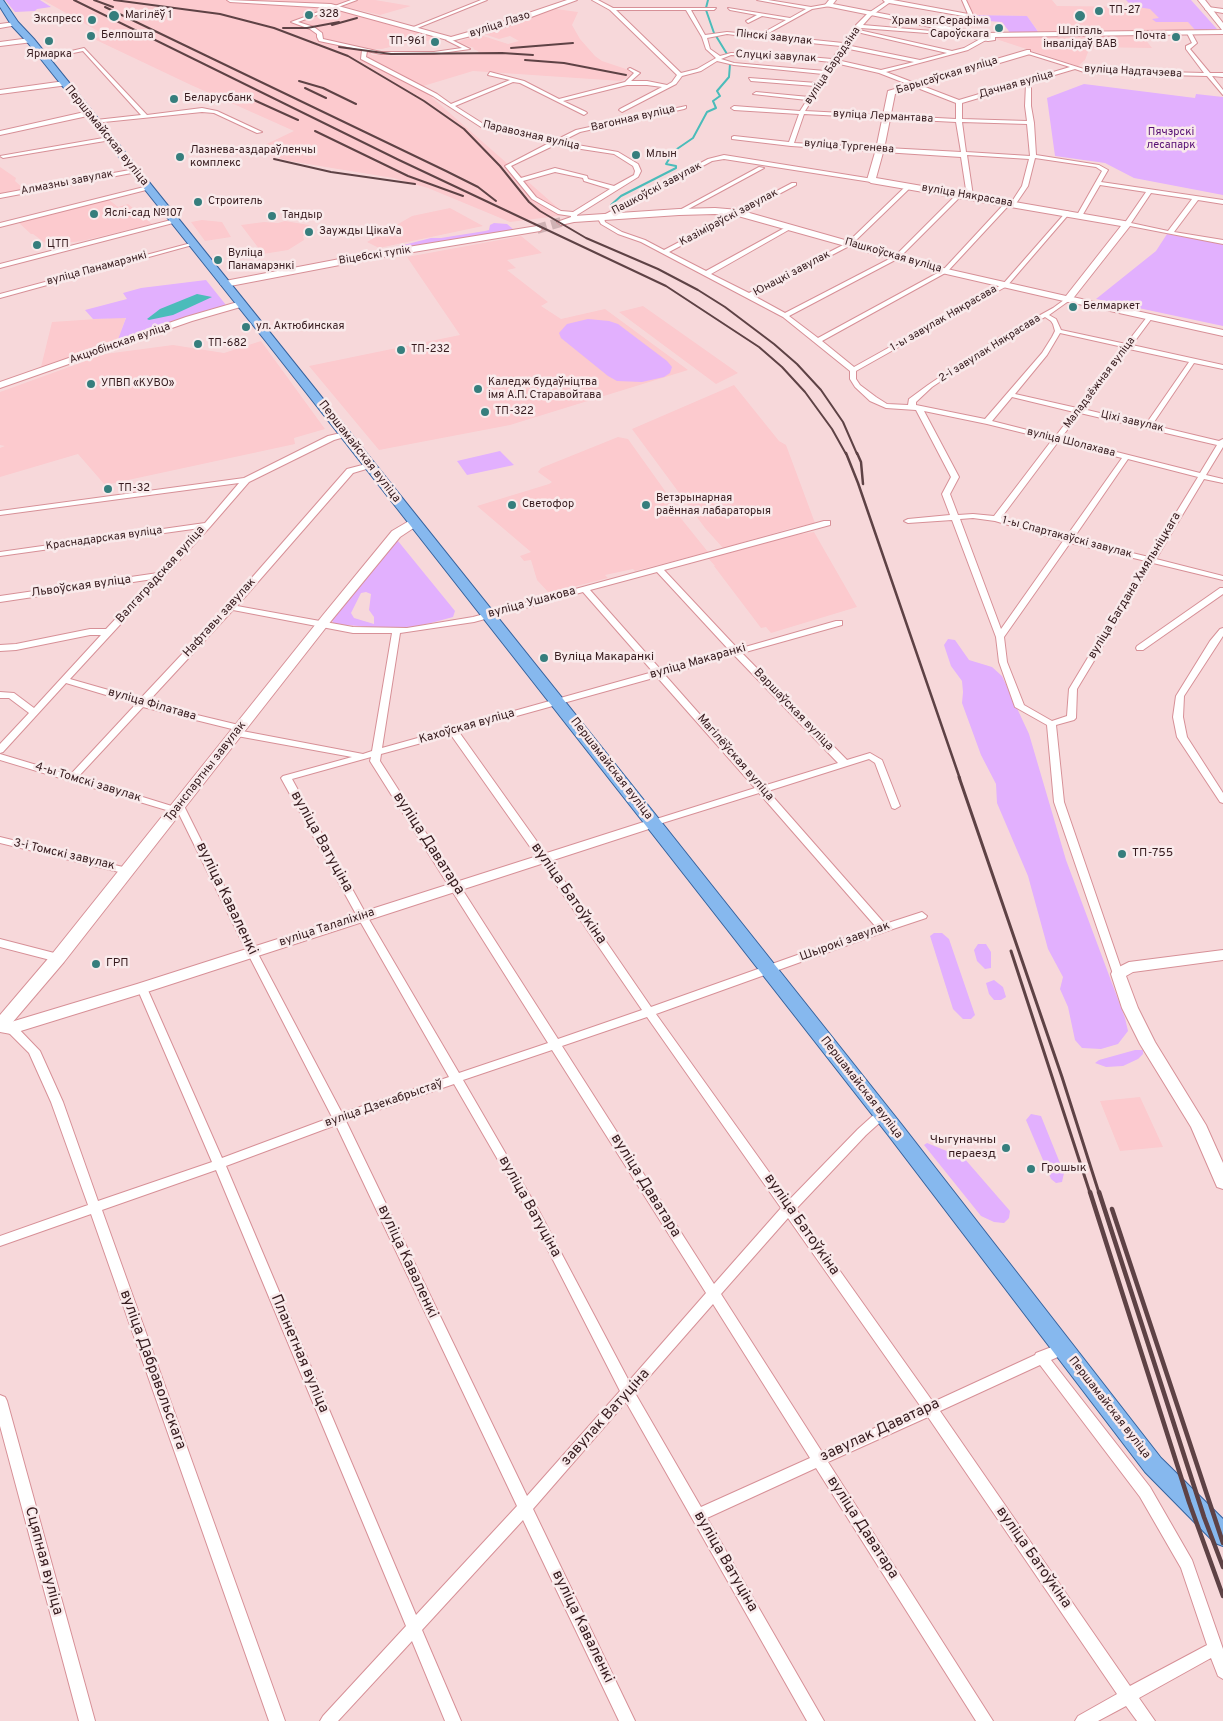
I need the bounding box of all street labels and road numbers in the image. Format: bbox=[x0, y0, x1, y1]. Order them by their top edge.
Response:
street label: вуліца Лазо bbox=[468, 9, 532, 41]
street label: вуліца Барадзіна bbox=[802, 25, 864, 107]
street label: Пінскі завулак bbox=[735, 27, 813, 49]
street label: Слуцкі завулак bbox=[735, 48, 817, 66]
street label: Барысаўская вуліца bbox=[895, 54, 999, 98]
street label: вуліца Надтачэева bbox=[1084, 63, 1182, 81]
street label: Дачная вуліца bbox=[977, 68, 1055, 102]
street label: Першамайская вуліца bbox=[61, 83, 151, 189]
street label: Вагонная вуліца bbox=[590, 103, 676, 135]
street label: вуліца Лермантава bbox=[833, 108, 933, 126]
street label: Паравозная вуліца bbox=[481, 118, 581, 154]
street label: вуліца Тургенева bbox=[804, 137, 894, 157]
street label: Пашкоўскі завулак bbox=[610, 160, 704, 218]
street label: Алмазны завулак bbox=[20, 168, 114, 198]
street label: вуліца Някрасава bbox=[920, 181, 1014, 211]
street label: Казіміраўскі завулак bbox=[678, 187, 780, 249]
street label: Пашкоўская вуліца bbox=[843, 236, 943, 276]
street label: Віцебскі тупік bbox=[338, 244, 412, 268]
street label: Юнацкі завулак bbox=[751, 248, 833, 300]
street label: вуліца Панамарэнкі bbox=[46, 249, 148, 289]
street label: 1-ы завулак Някрасава bbox=[888, 283, 1000, 355]
street label: 2-і завулак Някрасава bbox=[937, 312, 1043, 386]
street label: Акцюбінская вуліца bbox=[68, 321, 172, 367]
street label: Маладзёжная вуліца bbox=[1061, 335, 1139, 431]
street label: Першамайская вуліца bbox=[315, 398, 403, 506]
street label: Ціхі завулак bbox=[1099, 408, 1165, 436]
street label: вуліца Шолахава bbox=[1025, 426, 1117, 460]
street label: вуліца Багдана Хмяльніцкага bbox=[1085, 510, 1185, 662]
street label: 1-ы Спартакаўскі завулак bbox=[1001, 514, 1133, 562]
street label: Валгаградская вуліца bbox=[114, 523, 208, 627]
street label: Краснадарская вуліца bbox=[45, 524, 163, 554]
street label: Львоўская вуліца bbox=[30, 573, 132, 601]
street label: Нафтавы завулак bbox=[181, 575, 259, 661]
street label: вуліца Ушакова bbox=[487, 584, 577, 622]
street label: вуліца Макаранкі bbox=[648, 641, 748, 683]
street label: Варшаўская вуліца bbox=[750, 666, 836, 754]
street label: вуліца Філатава bbox=[106, 686, 198, 724]
street label: Кахоўская вуліца bbox=[418, 706, 516, 748]
street label: Магілёўская вуліца bbox=[694, 712, 776, 804]
street label: Першамайская вуліца bbox=[567, 715, 655, 823]
street label: Транспартны завулак bbox=[162, 719, 250, 825]
street label: 4-ы Томскі завулак bbox=[33, 760, 143, 806]
street label: вуліца Ватуціна bbox=[286, 788, 356, 896]
street label: вуліца Даватара bbox=[388, 789, 468, 899]
street label: 3-і Томскі завулак bbox=[12, 836, 116, 874]
street label: вуліца Каваленкі bbox=[191, 840, 261, 958]
street label: вуліца Батоўкіна bbox=[526, 840, 610, 948]
street label: вуліца Талаліхіна bbox=[277, 906, 377, 950]
street label: Шырокі завулак bbox=[798, 919, 892, 965]
street label: Першамайская вуліца bbox=[817, 1034, 905, 1142]
street label: вуліца Дзекабрыстаў bbox=[323, 1077, 445, 1131]
street label: вуліца Даватара bbox=[606, 1131, 684, 1241]
street label: вуліца Ватуціна bbox=[494, 1153, 564, 1261]
street label: вуліца Батоўкіна bbox=[759, 1171, 843, 1279]
street label: вуліца Каваленкі bbox=[373, 1202, 441, 1322]
street label: вуліца Дабравольскага bbox=[115, 1288, 189, 1452]
street label: Планетная вуліца bbox=[266, 1292, 332, 1416]
street label: Першамайская вуліца bbox=[1065, 1354, 1153, 1462]
street label: завулак Ватуціна bbox=[558, 1366, 654, 1470]
street label: завулак Даватара bbox=[817, 1395, 943, 1467]
street label: вуліца Даватара bbox=[822, 1473, 902, 1583]
street label: вуліца Батоўкіна bbox=[991, 1504, 1075, 1612]
street label: Сцяпная вуліца bbox=[20, 1505, 66, 1617]
street label: вуліца Ватуціна bbox=[689, 1509, 761, 1615]
street label: вуліца Каваленкі bbox=[547, 1568, 617, 1686]

